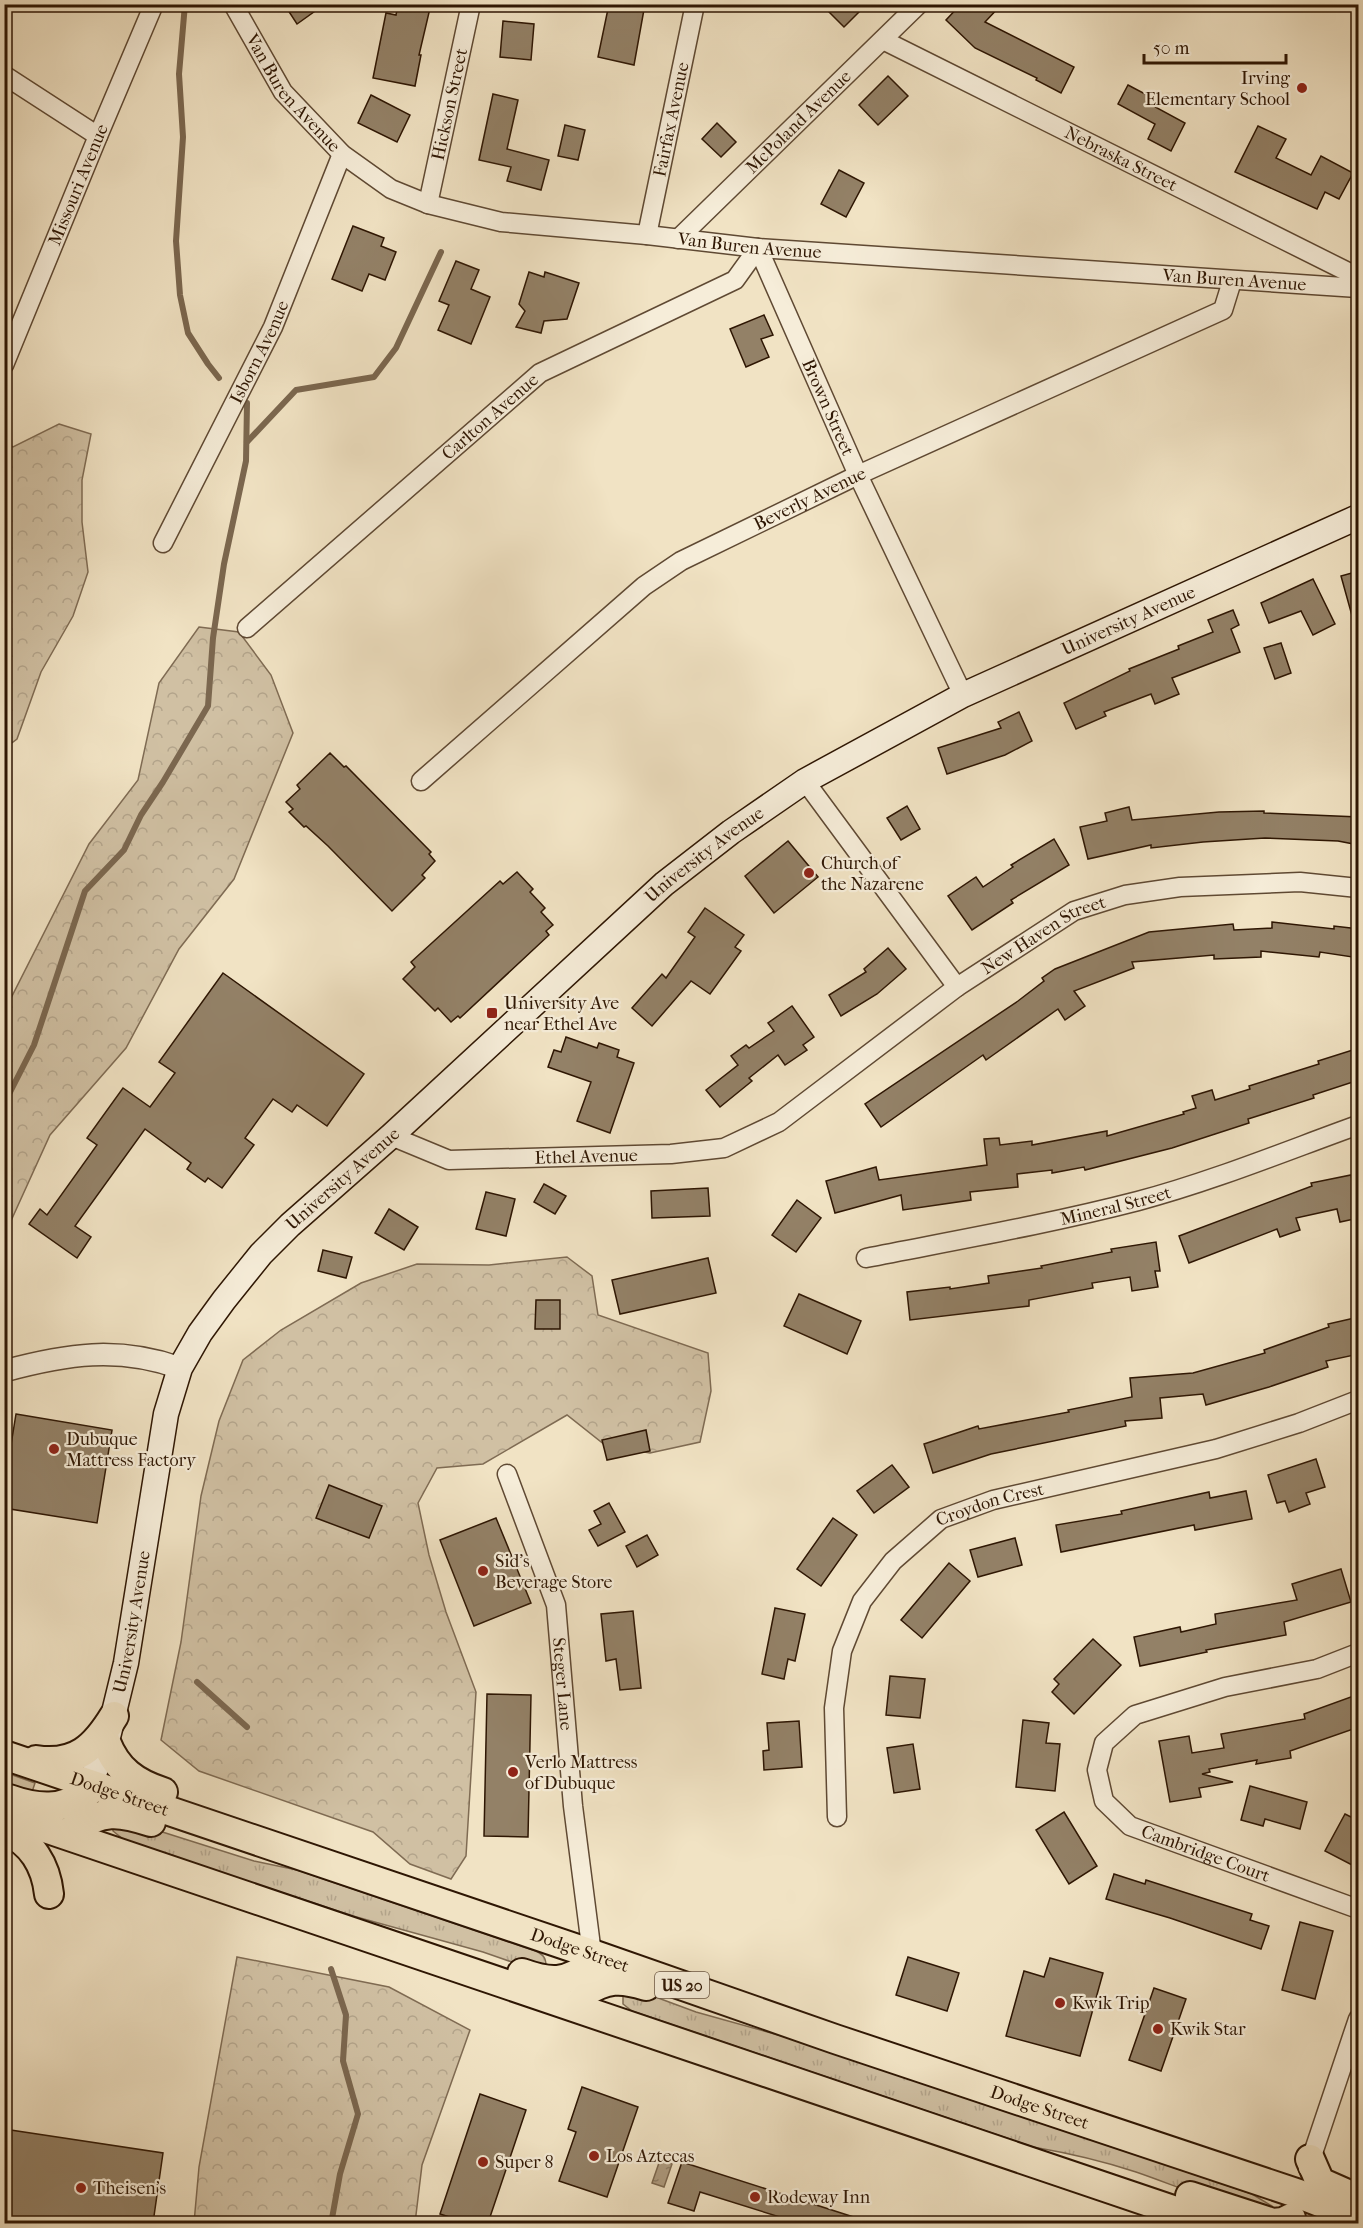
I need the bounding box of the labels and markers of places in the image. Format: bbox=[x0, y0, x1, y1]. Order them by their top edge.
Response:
place label: Irving Elementary School bbox=[1145, 68, 1290, 110]
marker: Irving Elementary School bbox=[1295, 81, 1309, 95]
place label: Church of the Nazarene bbox=[821, 853, 924, 895]
marker: Church of the Nazarene bbox=[802, 866, 816, 880]
place label: University Ave near Ethel Ave bbox=[504, 993, 619, 1035]
marker: University Ave near Ethel Ave bbox=[485, 1006, 499, 1020]
place label: Dubuque Mattress Factory bbox=[66, 1429, 197, 1471]
marker: Dubuque Mattress Factory bbox=[47, 1442, 61, 1456]
place label: Sid's Beverage Store bbox=[495, 1551, 613, 1593]
marker: Sid's Beverage Store bbox=[476, 1564, 490, 1578]
place label: Verlo Mattress of Dubuque bbox=[524, 1752, 638, 1794]
marker: Verlo Mattress of Dubuque bbox=[506, 1765, 520, 1779]
place label: Kwik Trip bbox=[1072, 1993, 1150, 2014]
marker: Kwik Trip bbox=[1053, 1996, 1067, 2010]
place label: Kwik Star bbox=[1170, 2019, 1246, 2040]
marker: Kwik Star bbox=[1151, 2022, 1165, 2036]
place label: Los Aztecas bbox=[606, 2146, 695, 2167]
marker: Los Aztecas bbox=[587, 2149, 601, 2163]
place label: Super 8 bbox=[495, 2152, 554, 2173]
marker: Super 8 bbox=[476, 2155, 490, 2169]
place label: Theisen's bbox=[93, 2178, 166, 2199]
marker: Theisen's bbox=[74, 2181, 88, 2195]
place label: Rodeway Inn bbox=[767, 2187, 871, 2208]
marker: Rodeway Inn bbox=[748, 2190, 762, 2204]

